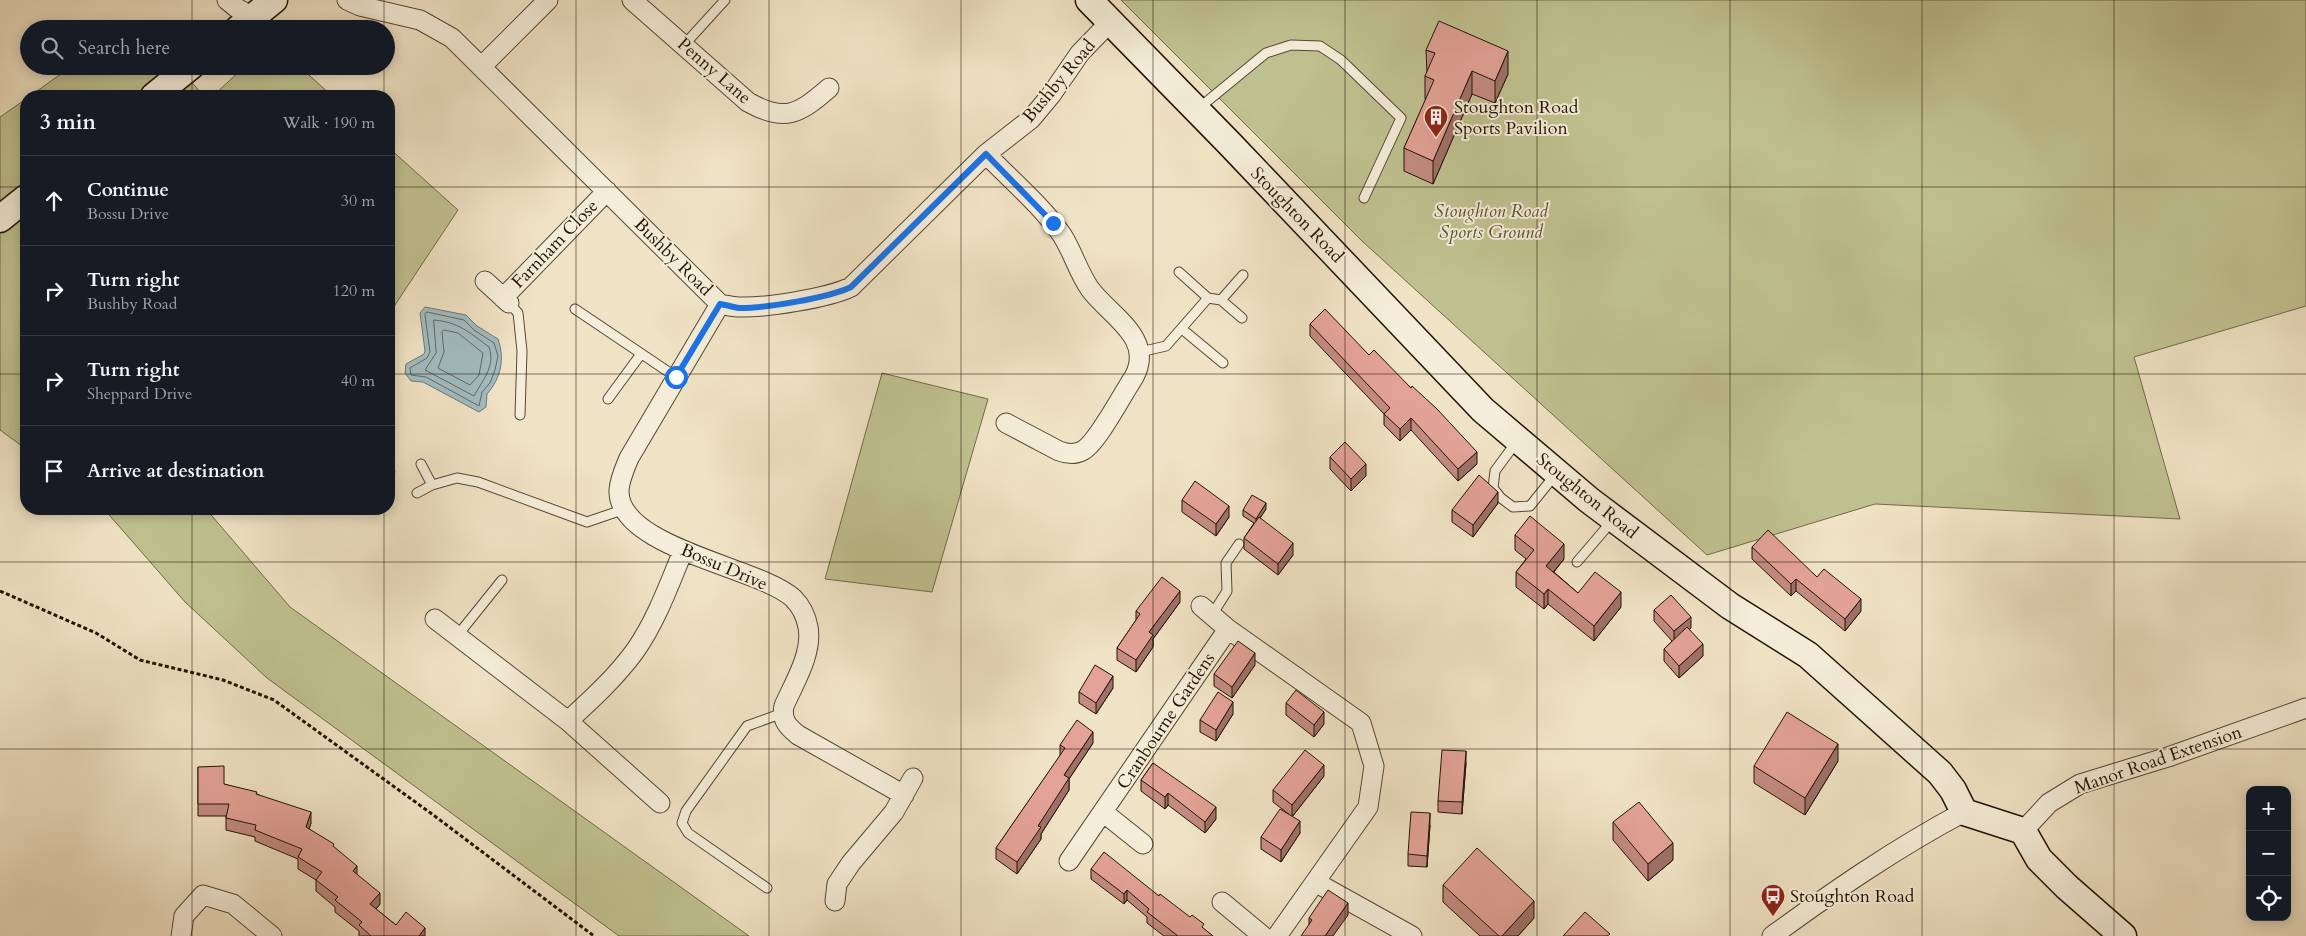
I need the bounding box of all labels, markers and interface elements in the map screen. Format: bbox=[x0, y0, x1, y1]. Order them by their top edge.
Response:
search box bbox=[20, 20, 395, 75]
street label: Penny Lane bbox=[672, 32, 756, 110]
icon: search bbox=[38, 34, 66, 62]
street label: Bushby Road bbox=[1017, 34, 1101, 128]
text: Search here bbox=[78, 35, 170, 61]
place label: Stoughton Road Sports Pavilion bbox=[1454, 95, 1579, 141]
building icon: Stoughton Road Sports Pavilion bbox=[1423, 104, 1449, 138]
text: 3 min bbox=[40, 108, 96, 137]
text: Walk · 190 m bbox=[283, 112, 375, 134]
street label: Stoughton Road bbox=[1245, 162, 1349, 269]
text: Continue bbox=[87, 177, 169, 203]
icon: ahead bbox=[40, 187, 68, 215]
text: 30 m bbox=[341, 190, 375, 212]
street label: Farnham Close bbox=[506, 194, 604, 294]
park label: Stoughton Road Sports Ground bbox=[1434, 199, 1549, 245]
text: Bossu Drive bbox=[87, 203, 169, 225]
street label: Bushby Road bbox=[628, 212, 718, 302]
route end bbox=[1042, 212, 1065, 235]
text: Turn right bbox=[87, 267, 179, 293]
icon: right bbox=[40, 277, 68, 305]
text: 120 m bbox=[333, 280, 375, 302]
text: Bushby Road bbox=[87, 293, 177, 315]
text: Turn right bbox=[87, 357, 179, 383]
route start bbox=[665, 366, 688, 389]
icon: right bbox=[40, 367, 68, 395]
text: 40 m bbox=[341, 370, 375, 392]
text: Sheppard Drive bbox=[87, 383, 192, 405]
street label: Stoughton Road bbox=[1531, 447, 1643, 545]
icon: arrive bbox=[40, 457, 68, 485]
text: Arrive at destination bbox=[87, 458, 264, 484]
street label: Bossu Drive bbox=[677, 537, 771, 597]
street label: Cranbourne Gardens bbox=[1111, 648, 1221, 794]
street label: Manor Road Extension bbox=[2071, 719, 2246, 800]
map controls bbox=[2246, 786, 2291, 921]
button: + bbox=[2246, 786, 2291, 831]
button: − bbox=[2246, 831, 2291, 876]
button: locate bbox=[2246, 876, 2291, 921]
bus stop icon: Stoughton Road bbox=[1760, 883, 1786, 917]
place label: Stoughton Road bbox=[1790, 884, 1915, 909]

